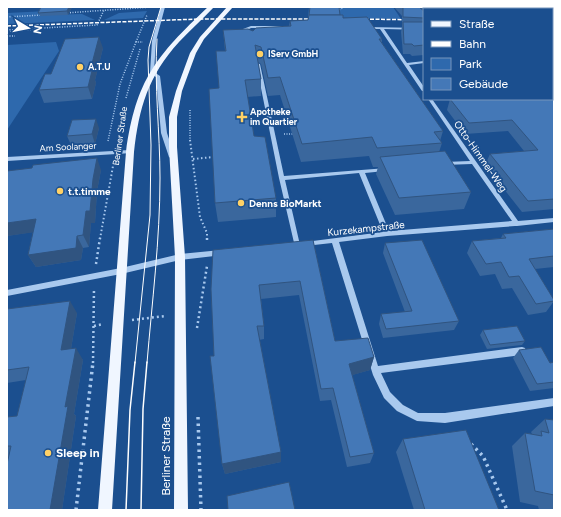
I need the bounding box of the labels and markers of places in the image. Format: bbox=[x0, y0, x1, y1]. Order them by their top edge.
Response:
place label: IServ GmbH bbox=[268, 48, 319, 59]
marker: IServ GmbH bbox=[255, 49, 265, 59]
place label: A.T.U bbox=[88, 61, 110, 72]
marker: A.T.U bbox=[75, 62, 85, 72]
place label: Apotheke im Quartier bbox=[250, 106, 298, 127]
marker: Apotheke im Quartier bbox=[237, 112, 247, 122]
place label: t.t.timme bbox=[68, 185, 111, 198]
marker: t.t.timme bbox=[55, 186, 65, 196]
place label: Denns BioMarkt bbox=[249, 197, 322, 210]
marker: Denns BioMarkt bbox=[236, 198, 246, 208]
place label: Sleep in bbox=[56, 446, 100, 460]
marker: Sleep in bbox=[43, 448, 53, 458]

